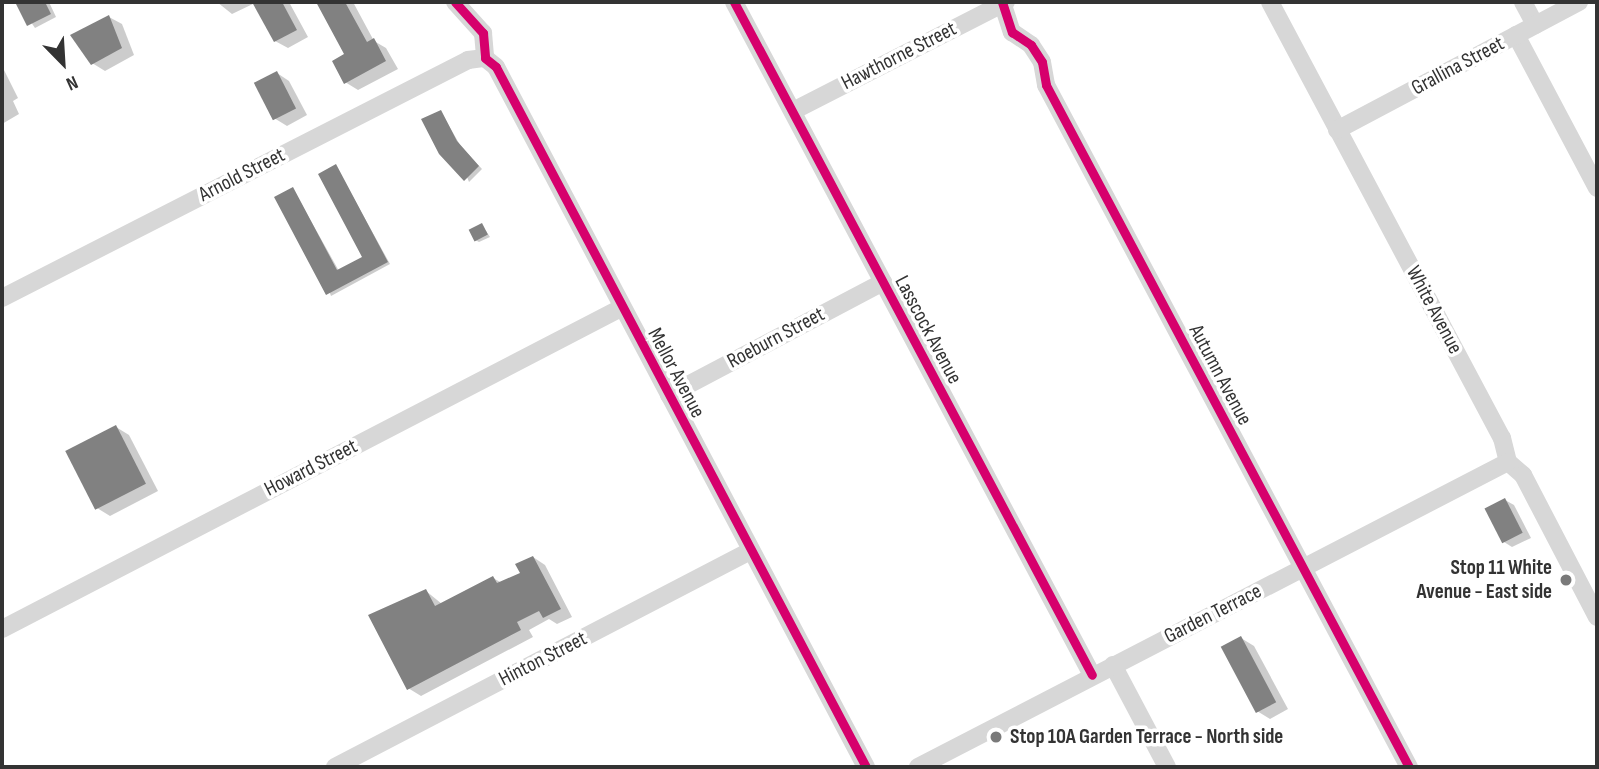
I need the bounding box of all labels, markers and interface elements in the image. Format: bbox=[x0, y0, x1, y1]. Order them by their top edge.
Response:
street label: Hawthorne Street bbox=[837, 16, 961, 96]
north arrow bbox=[28, 28, 98, 98]
street label: Grallina Street bbox=[1407, 31, 1509, 101]
text: N bbox=[62, 70, 81, 95]
street label: Arnold Street bbox=[195, 143, 289, 207]
street label: White Avenue bbox=[1400, 262, 1468, 358]
street label: Lasscock Avenue bbox=[889, 272, 967, 388]
street label: Roeburn Street bbox=[723, 302, 829, 374]
street label: Autumn Avenue bbox=[1183, 320, 1257, 430]
street label: Mellor Avenue bbox=[642, 324, 710, 422]
street label: Howard Street bbox=[260, 434, 362, 502]
place label: Stop 11 White Avenue - East side bbox=[1417, 555, 1552, 605]
marker: Stop 11 White Avenue - East side bbox=[1558, 572, 1574, 588]
street label: Garden Terrace bbox=[1160, 579, 1266, 649]
street label: Hinton Street bbox=[495, 626, 591, 692]
place label: Stop 10A Garden Terrace - North side bbox=[1010, 724, 1283, 750]
marker: Stop 10A Garden Terrace - North side bbox=[988, 729, 1004, 745]

